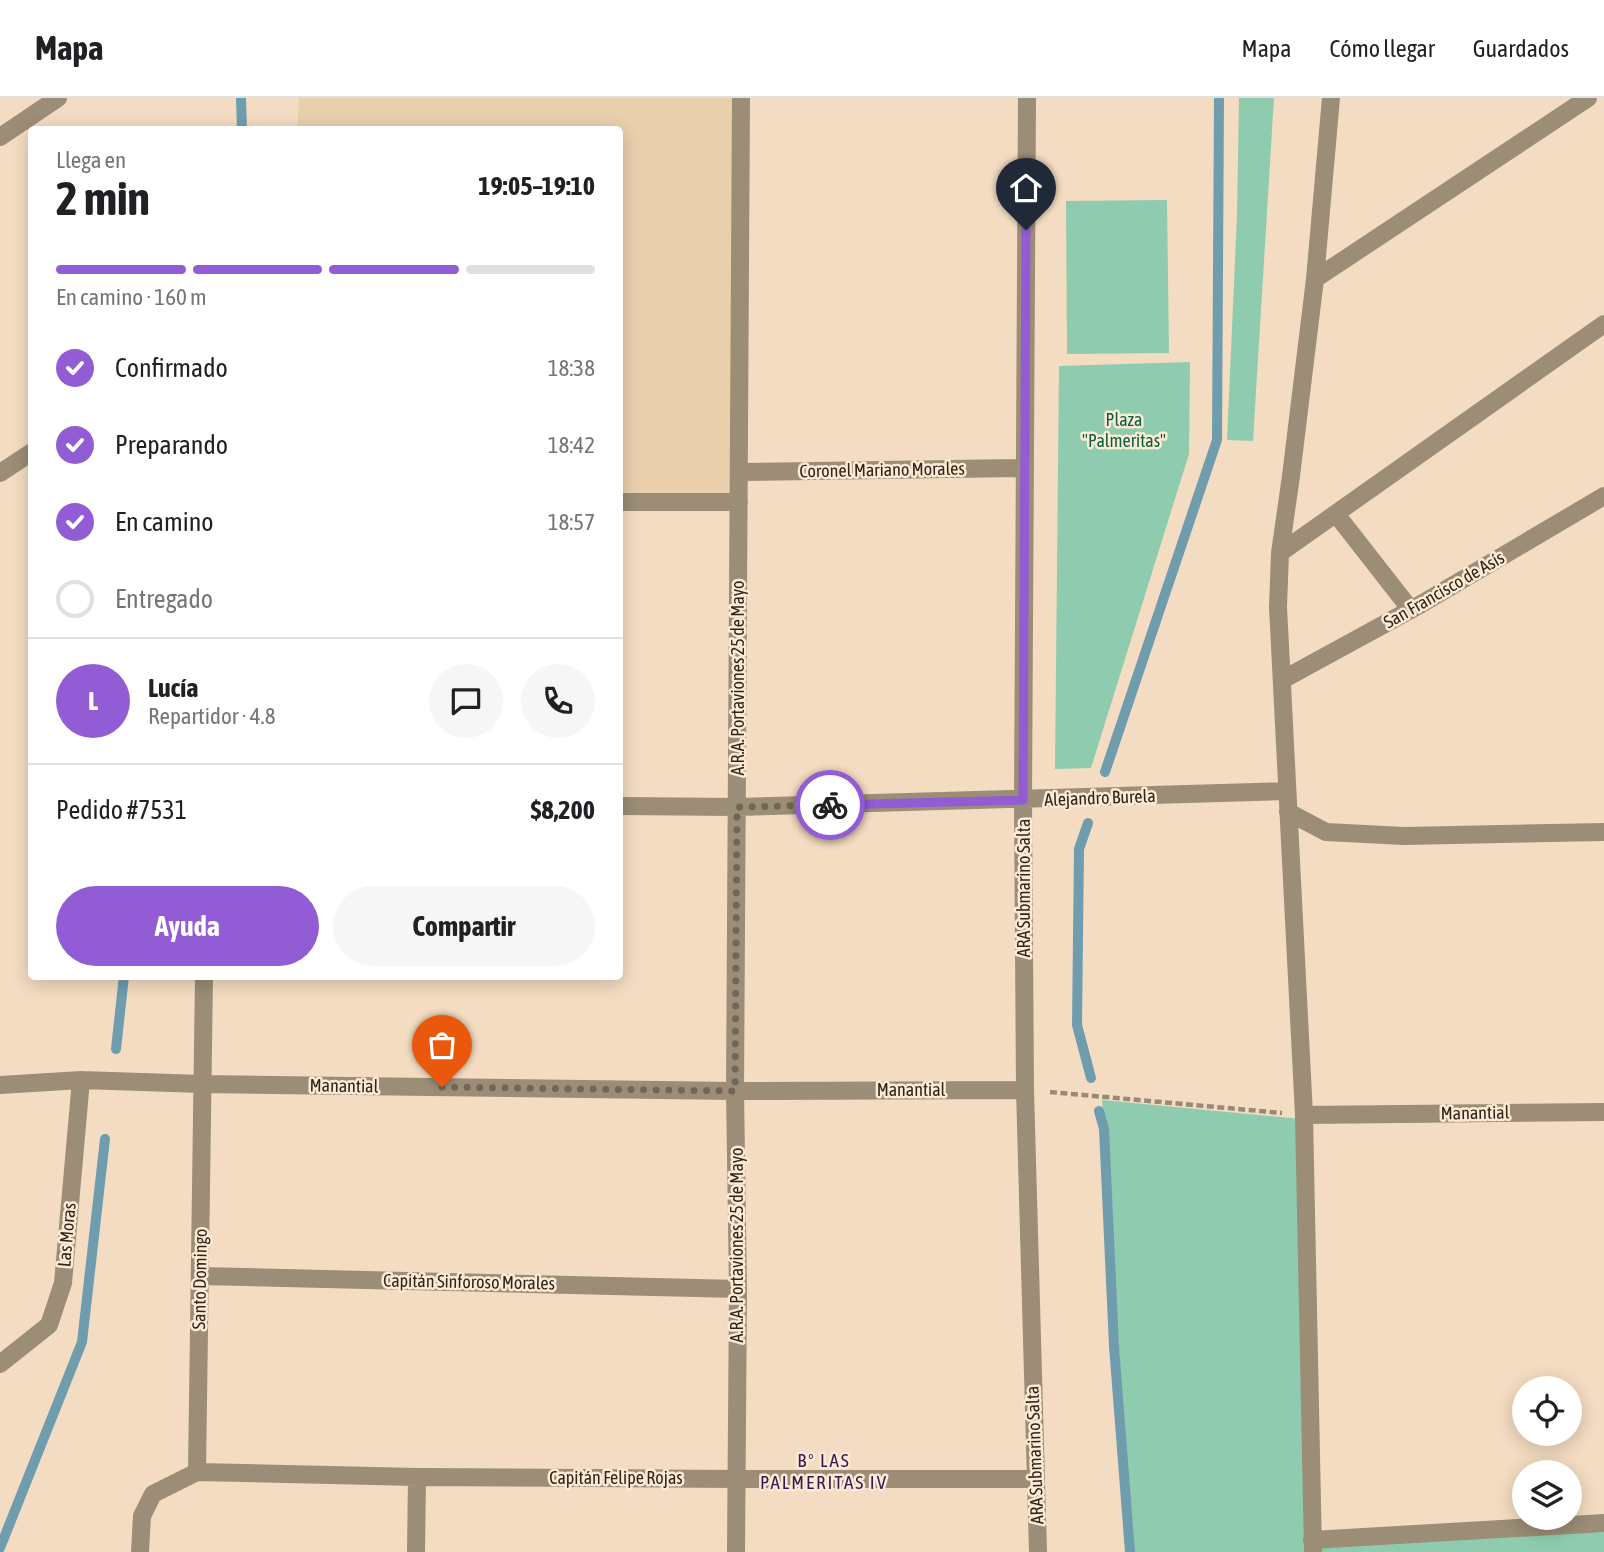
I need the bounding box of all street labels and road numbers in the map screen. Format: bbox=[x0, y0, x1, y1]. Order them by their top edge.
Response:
street label: Coronel Mariano Morales bbox=[799, 458, 965, 481]
street label: San Francisco de Asís bbox=[1380, 547, 1508, 633]
street label: A.R.A. Portaviones 25 de Mayo bbox=[727, 581, 748, 775]
street label: Alejandro Burela bbox=[1044, 785, 1156, 810]
street label: ARA Submarino Salta bbox=[1013, 819, 1034, 957]
street label: Manantial bbox=[309, 1074, 379, 1097]
street label: Manantial bbox=[877, 1079, 946, 1100]
street label: Manantial bbox=[1440, 1101, 1510, 1124]
street label: A.R.A. Portaviones 25 de Mayo bbox=[726, 1148, 747, 1342]
street label: Las Moras bbox=[53, 1202, 80, 1268]
street label: Santo Domingo bbox=[188, 1228, 211, 1330]
street label: Capitán Sinforoso Morales bbox=[383, 1270, 555, 1293]
street label: ARA Submarino Salta bbox=[1022, 1385, 1047, 1525]
street label: Capitán Felipe Rojas bbox=[549, 1467, 683, 1488]

